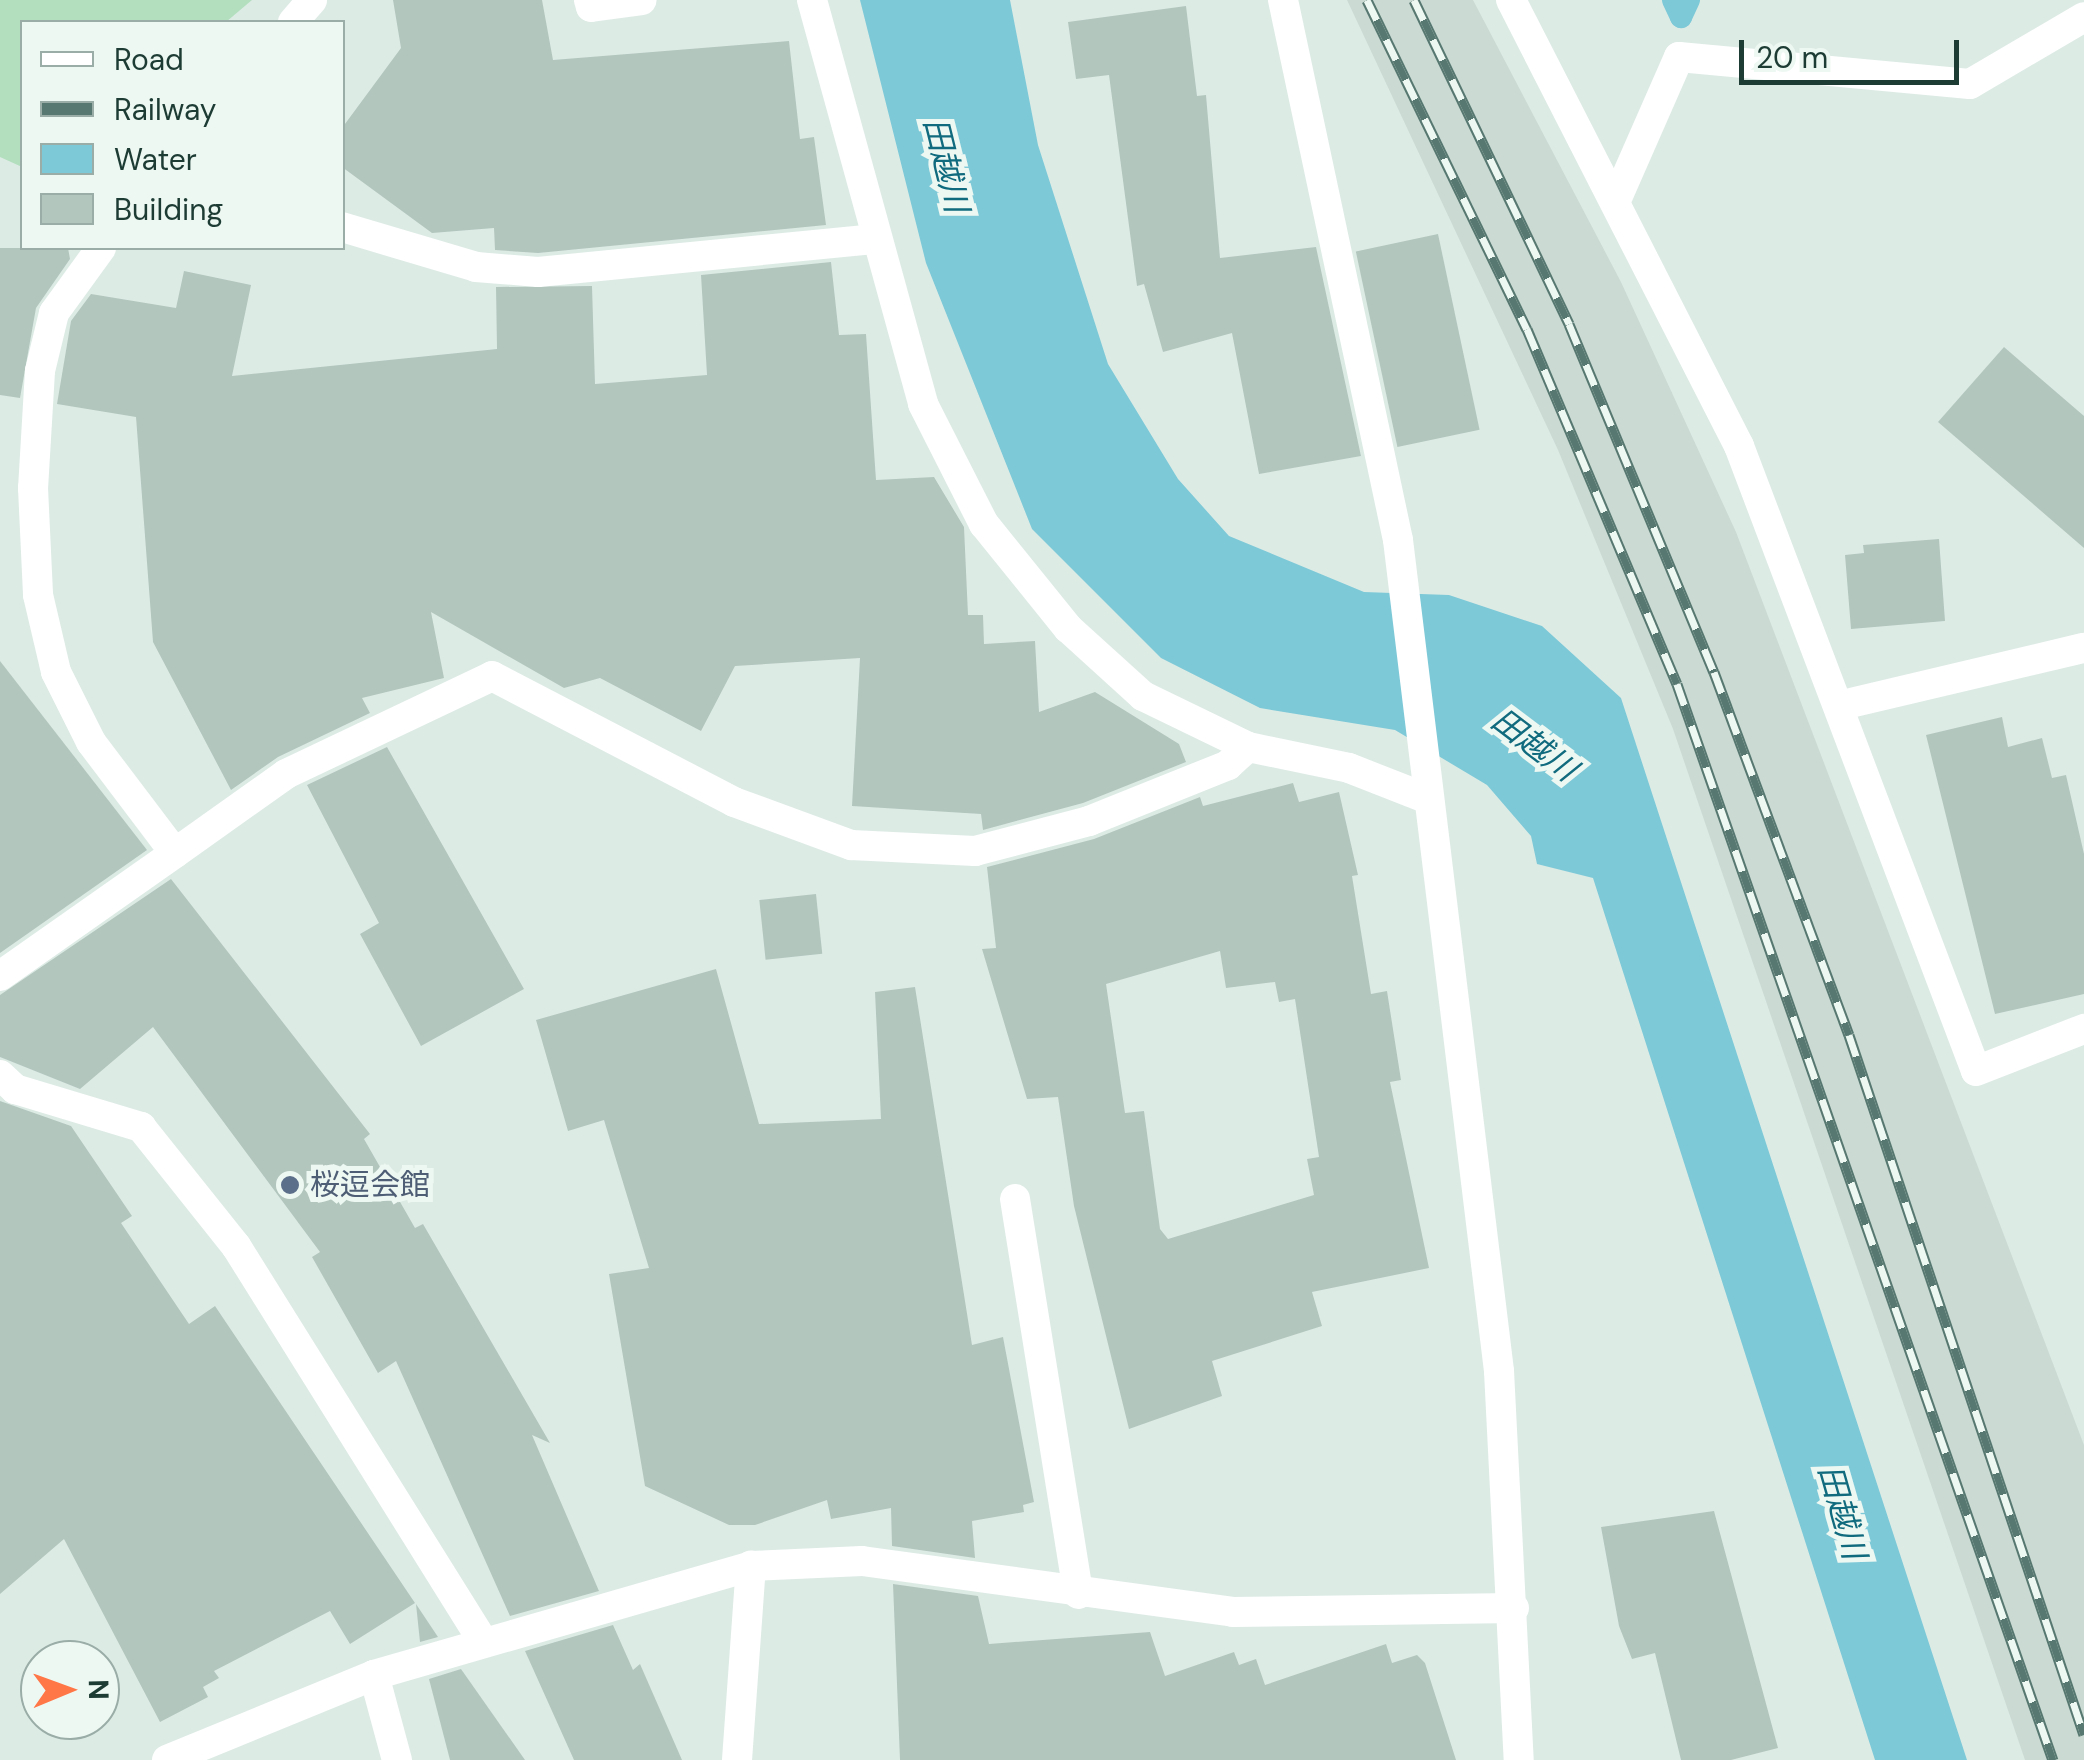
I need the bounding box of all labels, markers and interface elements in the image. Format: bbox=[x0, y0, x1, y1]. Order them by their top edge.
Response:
legend bbox=[20, 20, 345, 250]
scale bar bbox=[1744, 20, 1964, 82]
text: 20 m bbox=[1756, 38, 1828, 77]
text: Road bbox=[114, 40, 184, 79]
text: Railway bbox=[114, 90, 217, 129]
water label: 田越川 bbox=[916, 114, 976, 216]
text: Water bbox=[114, 140, 197, 179]
text: Building bbox=[114, 190, 223, 229]
water label: 田越川 bbox=[1484, 701, 1584, 789]
place label: 桜逗会館 bbox=[310, 1167, 430, 1203]
marker: 桜逗会館 bbox=[279, 1174, 301, 1196]
water label: 田越川 bbox=[1810, 1461, 1874, 1563]
north arrow bbox=[20, 1640, 120, 1740]
text: N bbox=[80, 1679, 117, 1700]

